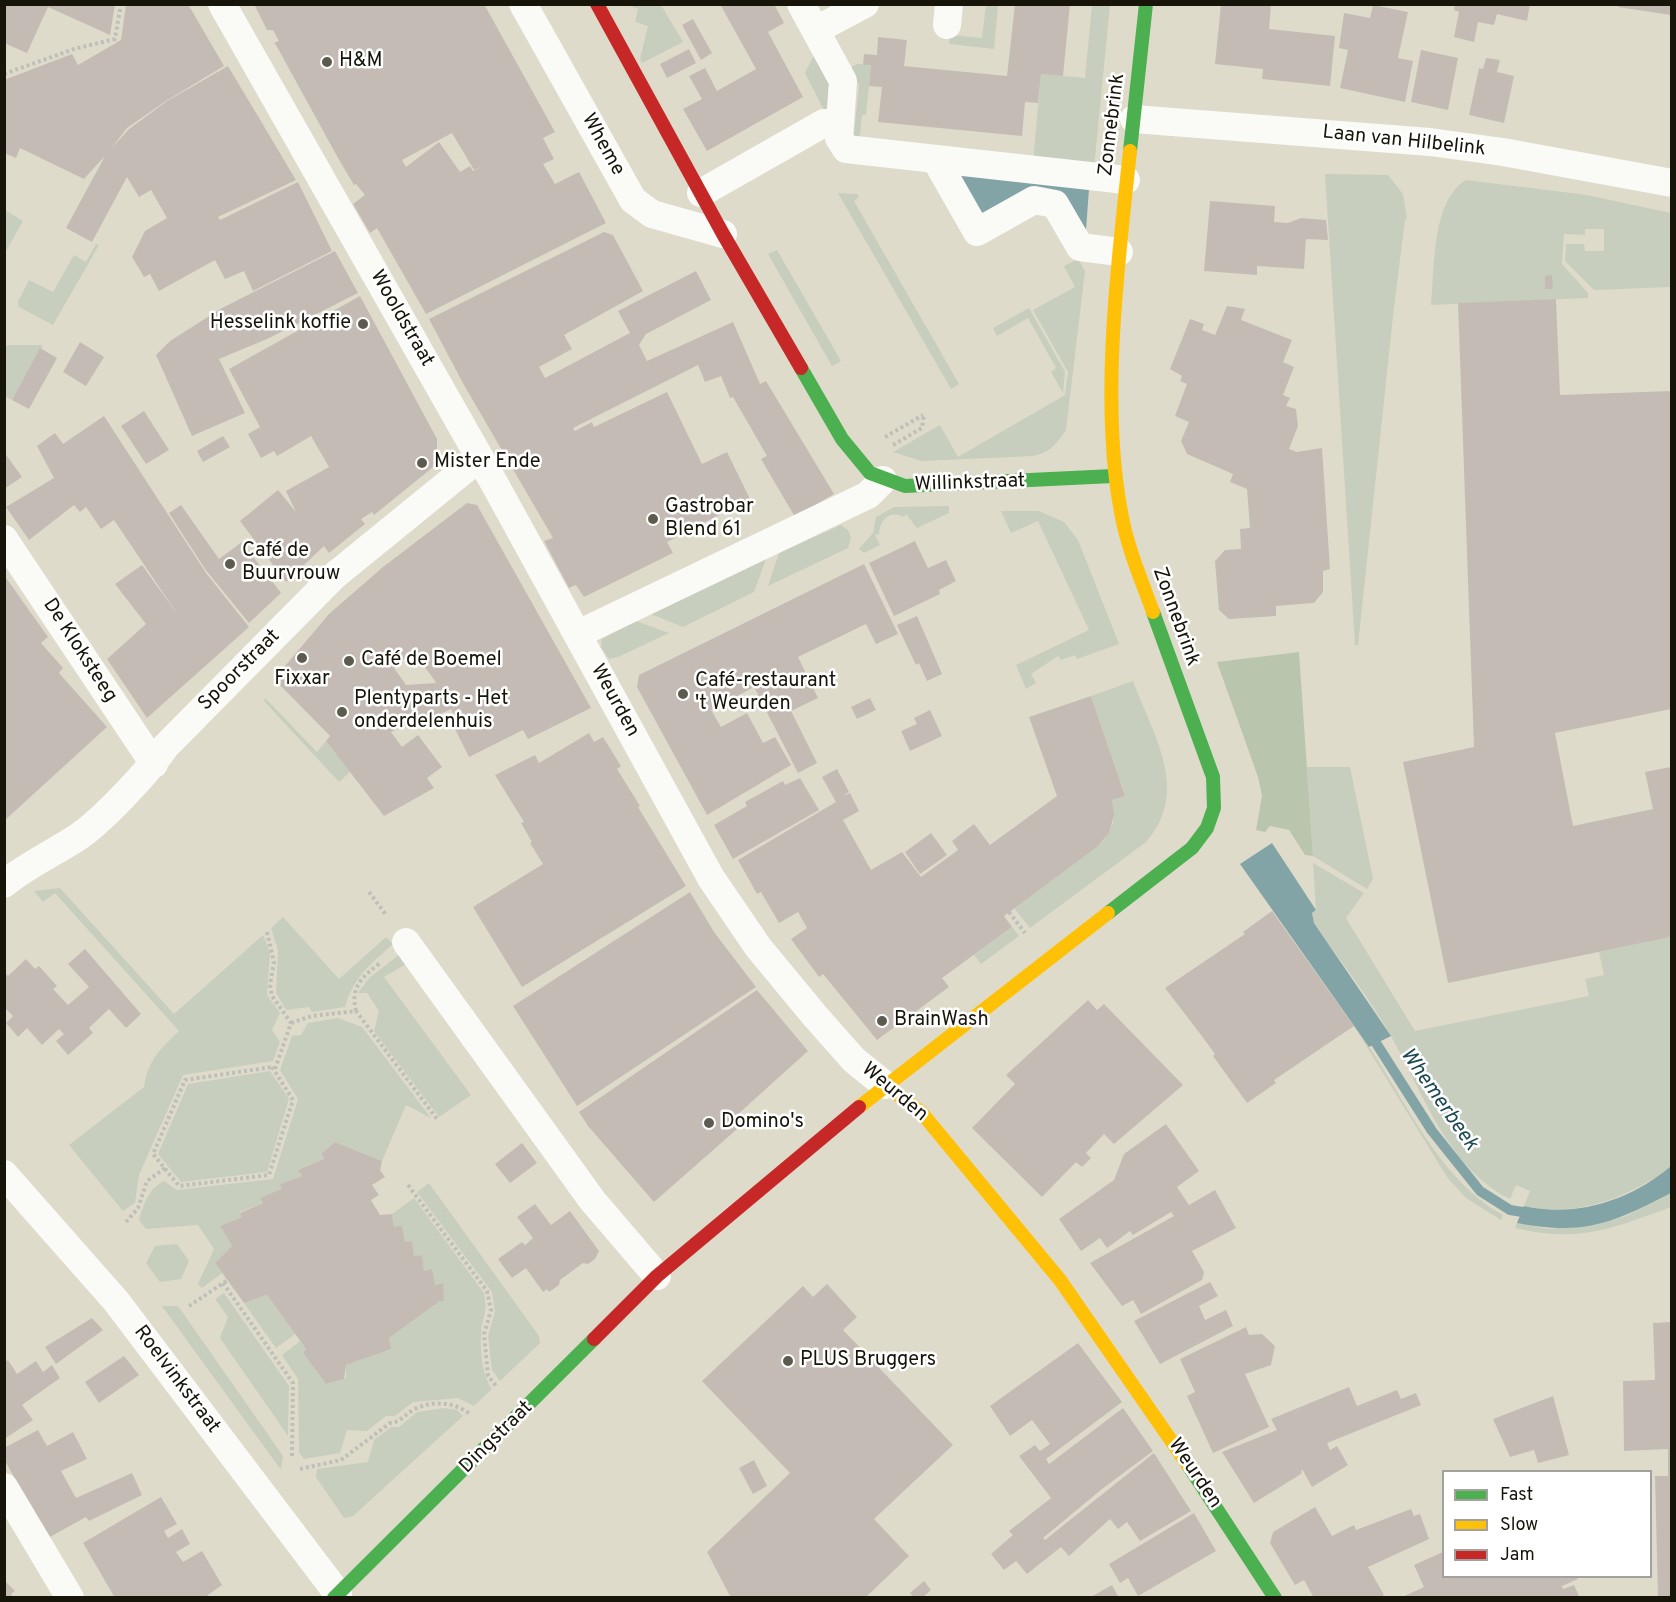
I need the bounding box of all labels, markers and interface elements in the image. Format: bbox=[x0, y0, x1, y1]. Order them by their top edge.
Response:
place label: H&M bbox=[339, 50, 383, 74]
marker: H&M bbox=[320, 55, 334, 69]
street label: Zonnebrink bbox=[1095, 72, 1131, 178]
street label: Wheme bbox=[575, 110, 629, 180]
street label: Laan van Hilbelink bbox=[1321, 121, 1487, 163]
street label: Wooldstraat bbox=[364, 267, 438, 371]
place label: Hesselink koffie bbox=[210, 312, 351, 336]
marker: Hesselink koffie bbox=[356, 317, 370, 331]
place label: Mister Ende bbox=[434, 451, 541, 475]
marker: Mister Ende bbox=[415, 456, 429, 470]
street label: Willinkstraat bbox=[914, 470, 1026, 498]
place label: Gastrobar Blend 61 bbox=[665, 496, 754, 543]
marker: Gastrobar Blend 61 bbox=[646, 512, 660, 526]
place label: Café de Buurvrouw bbox=[242, 540, 340, 587]
marker: Café de Buurvrouw bbox=[223, 557, 237, 571]
street label: Zonnebrink bbox=[1146, 564, 1204, 670]
street label: De Kloksteeg bbox=[37, 595, 121, 707]
street label: Spoorstraat bbox=[194, 625, 286, 717]
place label: Café de Boemel bbox=[361, 649, 502, 673]
marker: Fixxar bbox=[295, 651, 309, 665]
marker: Café de Boemel bbox=[342, 654, 356, 668]
street label: Weurden bbox=[584, 661, 644, 741]
place label: Fixxar bbox=[274, 668, 330, 692]
place label: Café-restaurant 't Weurden bbox=[695, 670, 836, 717]
marker: Café-restaurant 't Weurden bbox=[676, 687, 690, 701]
place label: Plentyparts - Het onderdelenhuis bbox=[354, 688, 508, 735]
marker: Plentyparts - Het onderdelenhuis bbox=[335, 705, 349, 719]
place label: BrainWash bbox=[894, 1009, 989, 1033]
marker: BrainWash bbox=[875, 1014, 889, 1028]
water label: Whemerbeek bbox=[1393, 1044, 1483, 1156]
street label: Weurden bbox=[856, 1058, 932, 1128]
place label: Domino's bbox=[721, 1111, 804, 1135]
marker: Domino's bbox=[702, 1116, 716, 1130]
street label: Roelvinkstraat bbox=[128, 1321, 224, 1439]
place label: PLUS Bruggers bbox=[800, 1349, 936, 1373]
marker: PLUS Bruggers bbox=[781, 1354, 795, 1368]
street label: Dingstraat bbox=[456, 1397, 538, 1479]
street label: Weurden bbox=[1162, 1434, 1226, 1514]
legend bbox=[1442, 1470, 1652, 1578]
text: Fast bbox=[1500, 1484, 1533, 1507]
text: Slow bbox=[1500, 1514, 1538, 1537]
text: Jam bbox=[1500, 1544, 1535, 1567]

